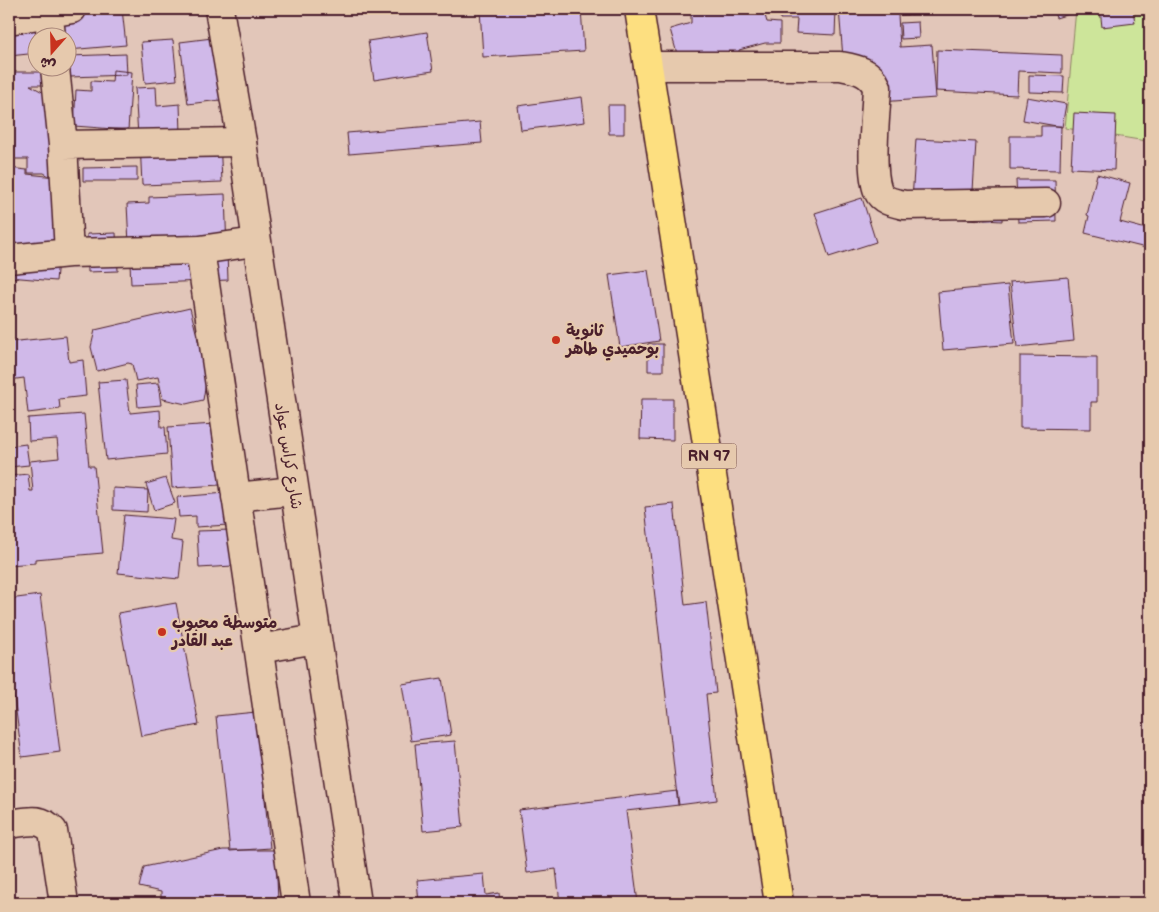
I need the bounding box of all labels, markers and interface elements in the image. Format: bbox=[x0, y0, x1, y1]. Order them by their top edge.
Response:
north arrow bbox=[28, 28, 78, 78]
text: ش bbox=[38, 53, 58, 74]
place label: ثانوية بوحميدي طاهر bbox=[564, 322, 659, 361]
marker: ثانوية بوحميدي طاهر bbox=[550, 334, 562, 346]
street label: شارع كراس عواد bbox=[269, 401, 306, 511]
road number: RN 97 bbox=[682, 444, 736, 468]
place label: متوسطة محبوب عبد القادر bbox=[170, 614, 277, 651]
marker: متوسطة محبوب عبد القادر bbox=[156, 626, 168, 638]

